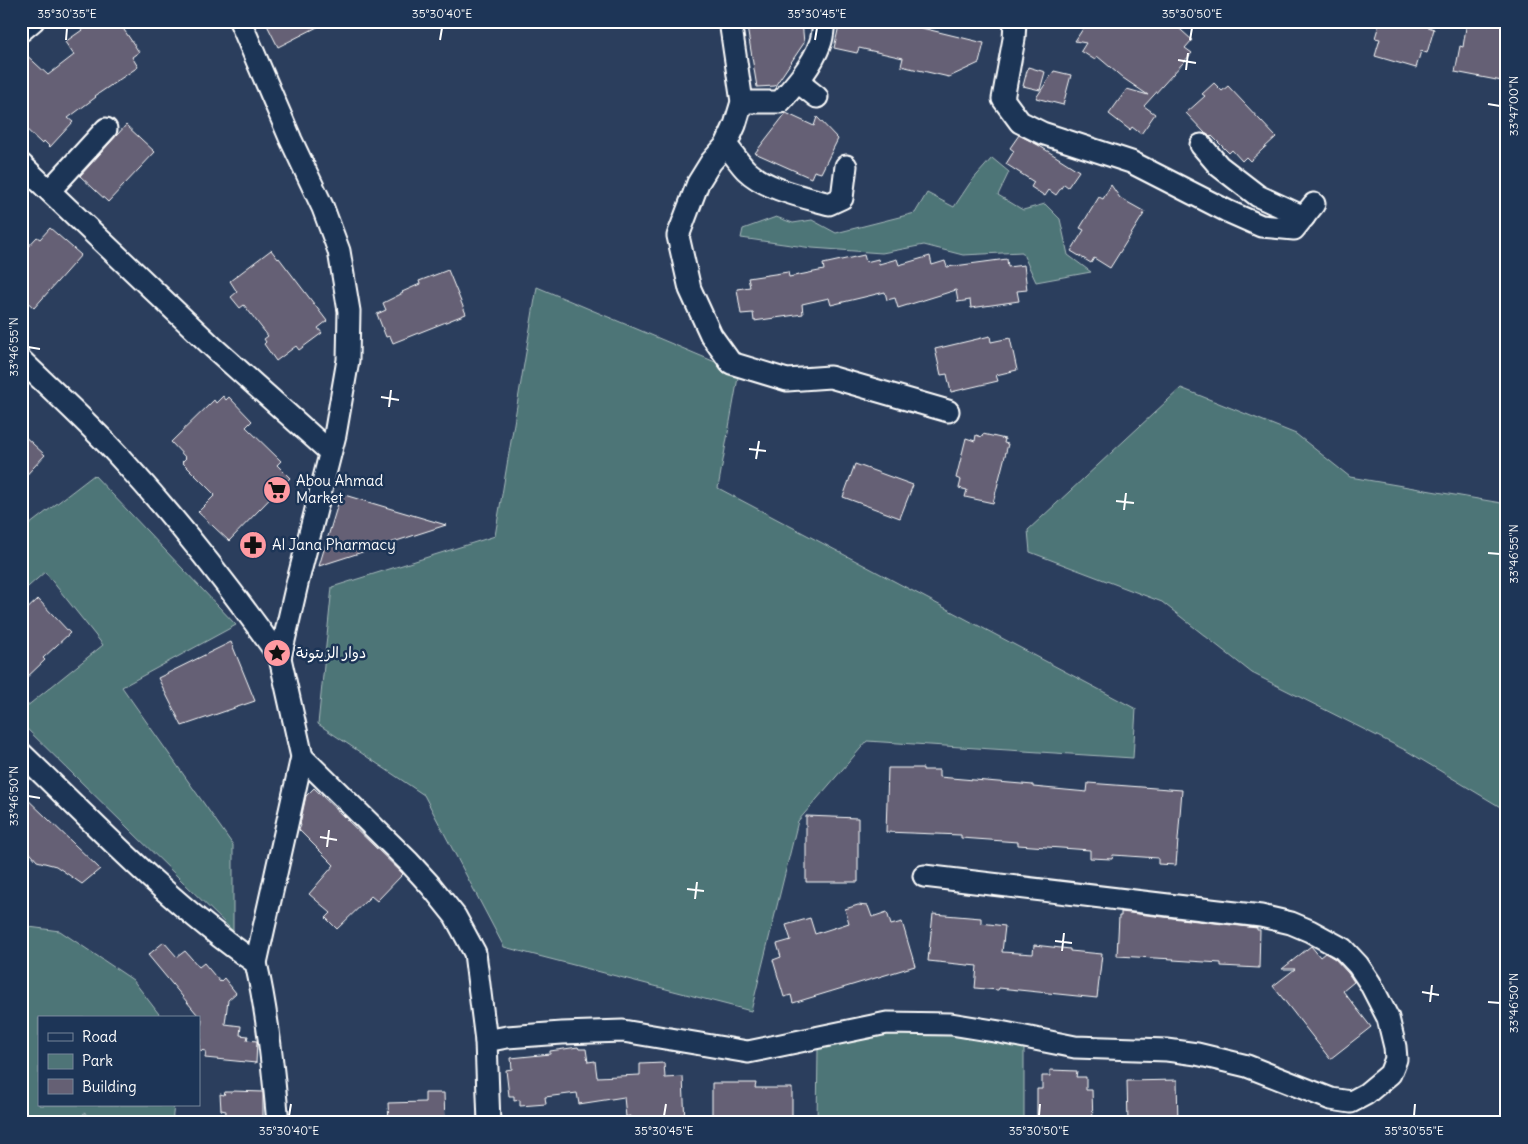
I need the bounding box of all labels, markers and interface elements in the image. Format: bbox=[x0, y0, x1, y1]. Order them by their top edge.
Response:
text: 35°30'35"E bbox=[37, 6, 97, 21]
text: 35°30'40"E bbox=[412, 6, 472, 21]
text: 35°30'45"E bbox=[787, 6, 847, 21]
text: 35°30'50"E bbox=[1162, 6, 1222, 21]
text: 33°47'00"N bbox=[1506, 76, 1521, 136]
text: 33°46'55"N bbox=[6, 317, 21, 377]
place label: Abou Ahmad Market bbox=[296, 471, 384, 507]
supermarket icon: Abou Ahmad Market bbox=[262, 475, 292, 505]
text: 33°46'55"N bbox=[1506, 524, 1521, 584]
pharmacy icon: Al Jana Pharmacy bbox=[238, 530, 268, 560]
place label: Al Jana Pharmacy bbox=[272, 535, 396, 554]
place icon: دوار الزيتونة bbox=[262, 638, 292, 668]
place label: دوار الزيتونة bbox=[296, 643, 366, 663]
text: 33°46'50"N bbox=[6, 766, 21, 826]
text: 33°46'50"N bbox=[1506, 973, 1521, 1033]
legend bbox=[38, 1016, 200, 1106]
text: Road bbox=[82, 1027, 117, 1046]
text: Park bbox=[82, 1051, 113, 1070]
text: Building bbox=[82, 1077, 137, 1096]
text: 35°30'40"E bbox=[259, 1123, 319, 1138]
text: 35°30'45"E bbox=[634, 1123, 694, 1138]
text: 35°30'50"E bbox=[1009, 1123, 1069, 1138]
text: 35°30'55"E bbox=[1384, 1123, 1444, 1138]

